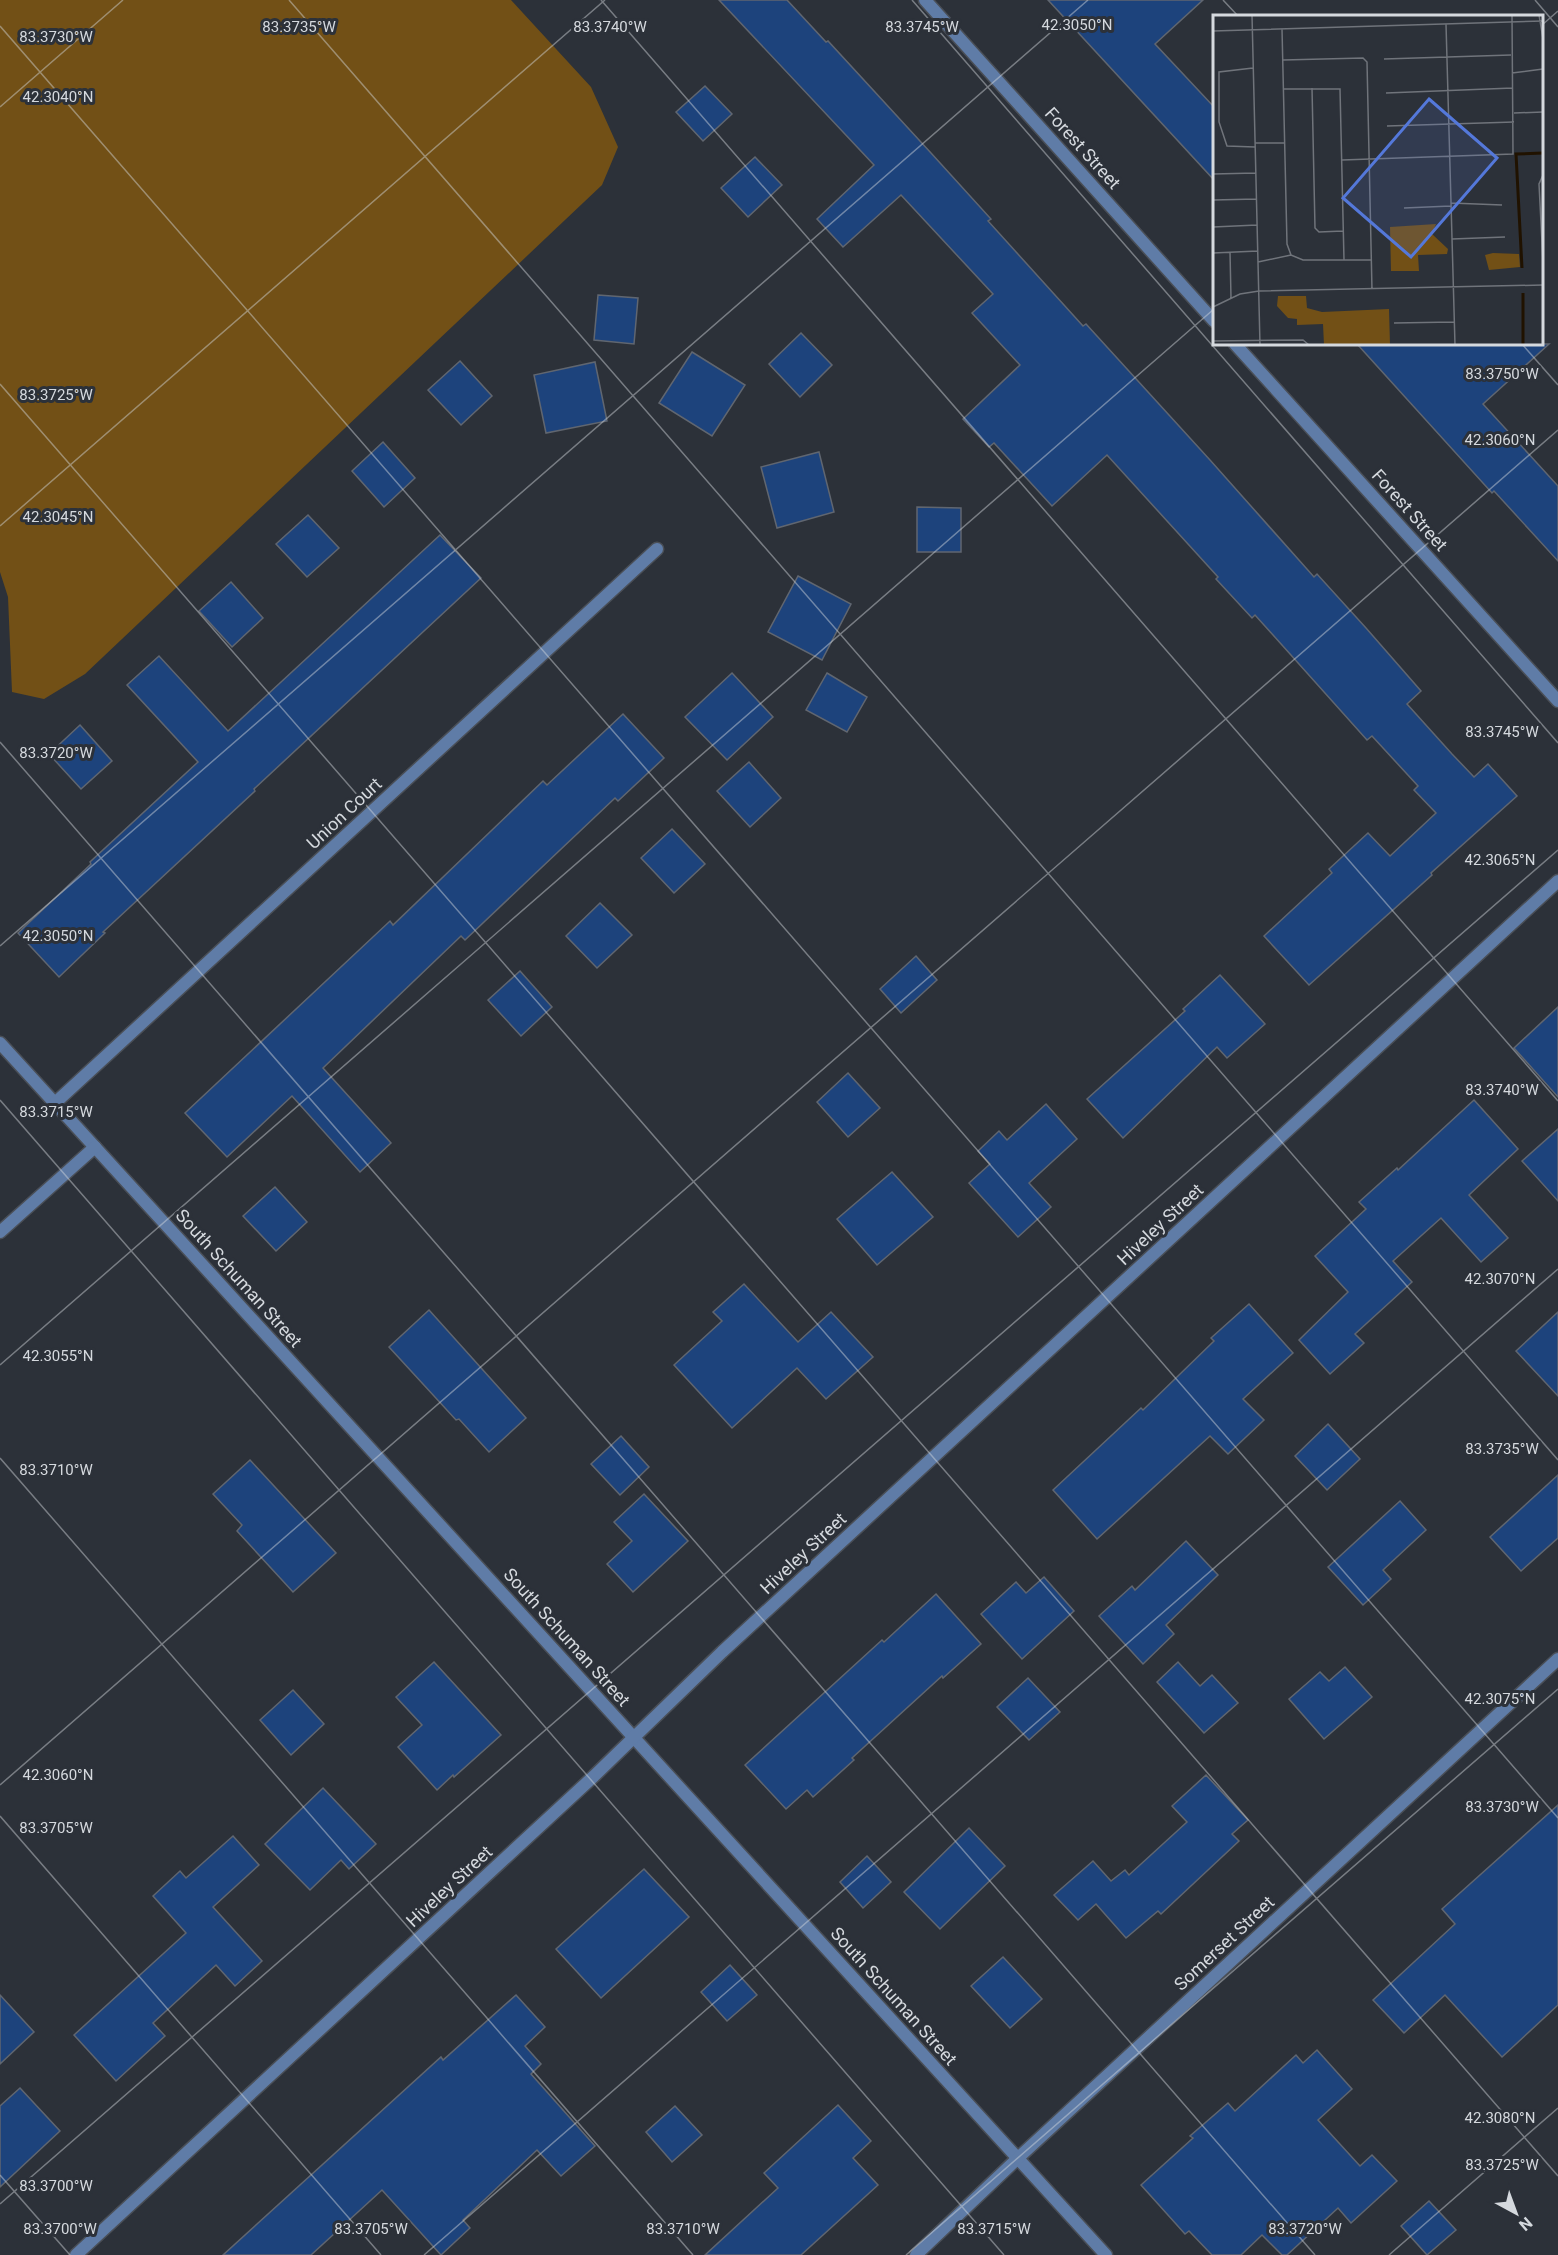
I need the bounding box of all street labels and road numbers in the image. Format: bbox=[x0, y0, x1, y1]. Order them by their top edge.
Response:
street label: Forest Street bbox=[1041, 103, 1125, 193]
street label: Forest Street bbox=[1368, 465, 1452, 555]
street label: Union Court bbox=[302, 773, 386, 853]
street label: Hiveley Street bbox=[1113, 1179, 1207, 1269]
street label: South Schuman Street bbox=[171, 1205, 307, 1351]
street label: Hiveley Street bbox=[756, 1508, 850, 1598]
street label: South Schuman Street bbox=[499, 1564, 635, 1710]
street label: Hiveley Street bbox=[402, 1841, 496, 1931]
street label: Somerset Street bbox=[1170, 1891, 1278, 1995]
street label: South Schuman Street bbox=[826, 1923, 962, 2069]

